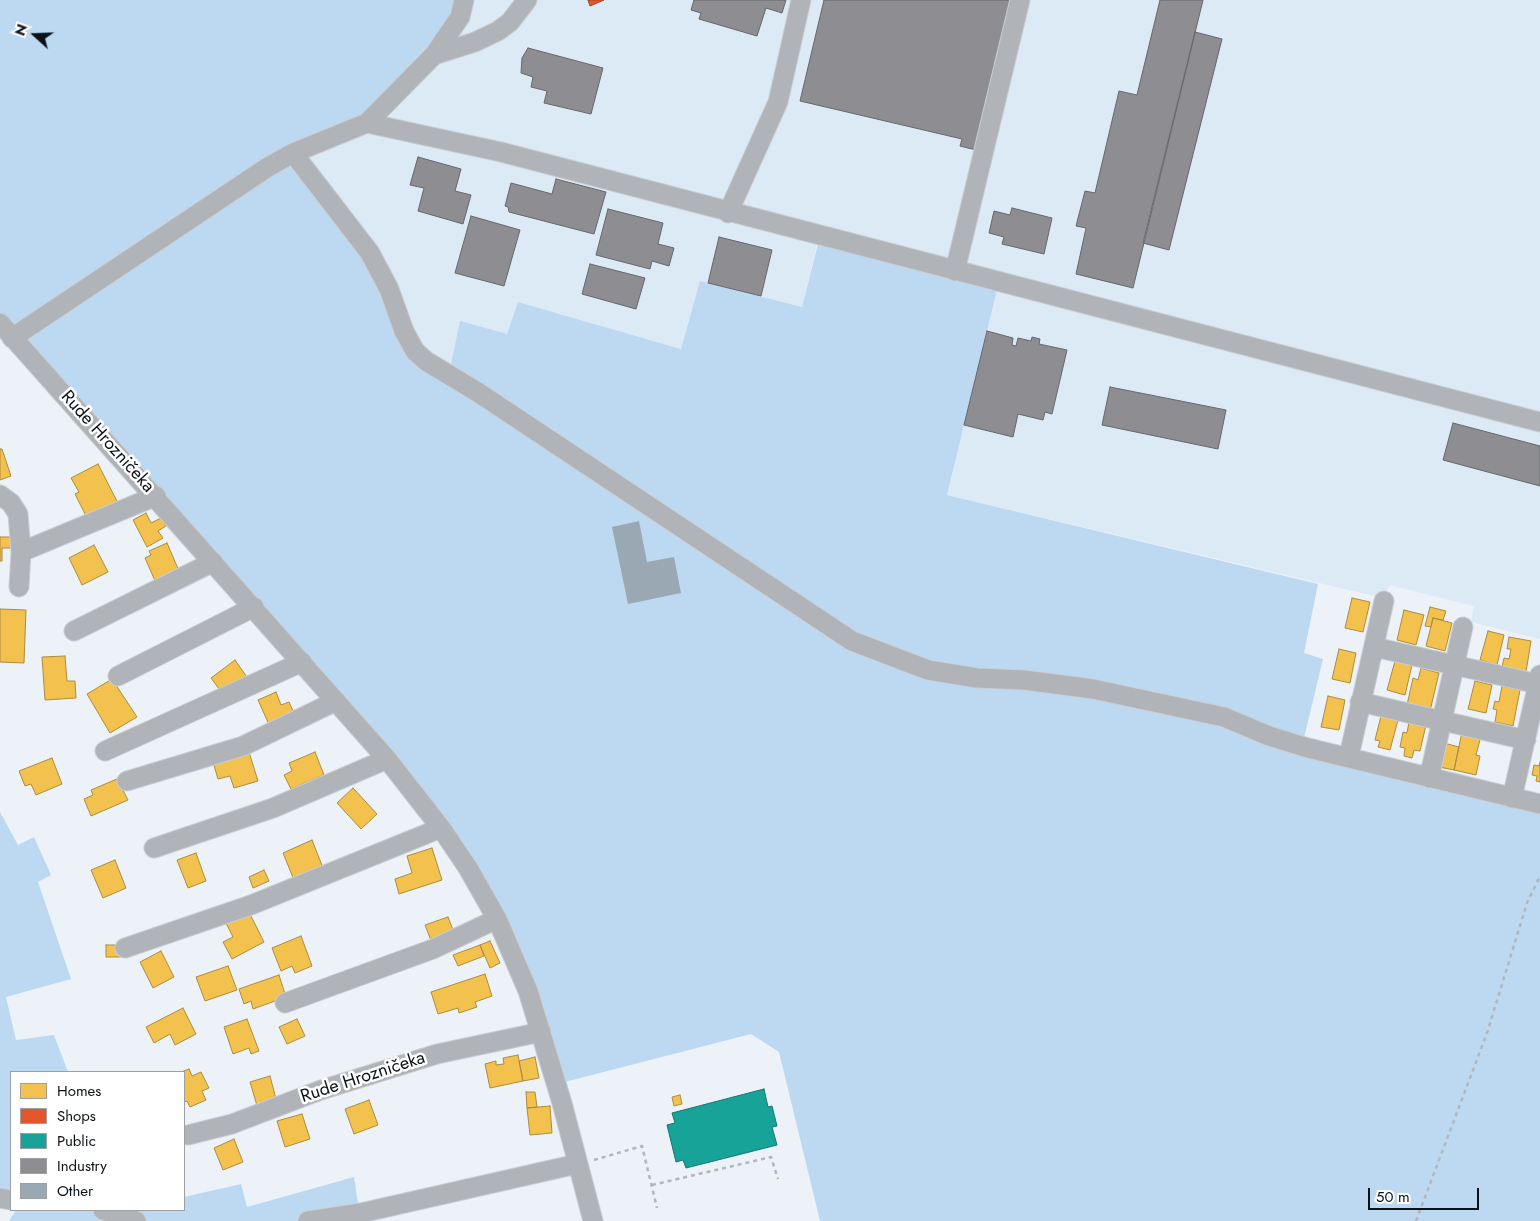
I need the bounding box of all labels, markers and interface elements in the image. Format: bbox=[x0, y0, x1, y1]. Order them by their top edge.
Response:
north arrow bbox=[10, 10, 60, 60]
text: N bbox=[10, 21, 32, 39]
street label: Rude Hrozničeka bbox=[56, 387, 158, 497]
street label: Rude Hrozničeka bbox=[298, 1048, 428, 1108]
legend bbox=[10, 1071, 185, 1211]
text: Homes bbox=[57, 1080, 101, 1102]
text: Shops bbox=[57, 1105, 96, 1127]
text: Public bbox=[57, 1130, 96, 1152]
text: Industry bbox=[57, 1155, 107, 1177]
scale bar bbox=[1370, 1178, 1481, 1210]
text: Other bbox=[57, 1180, 93, 1202]
text: 50 m bbox=[1376, 1186, 1410, 1208]

